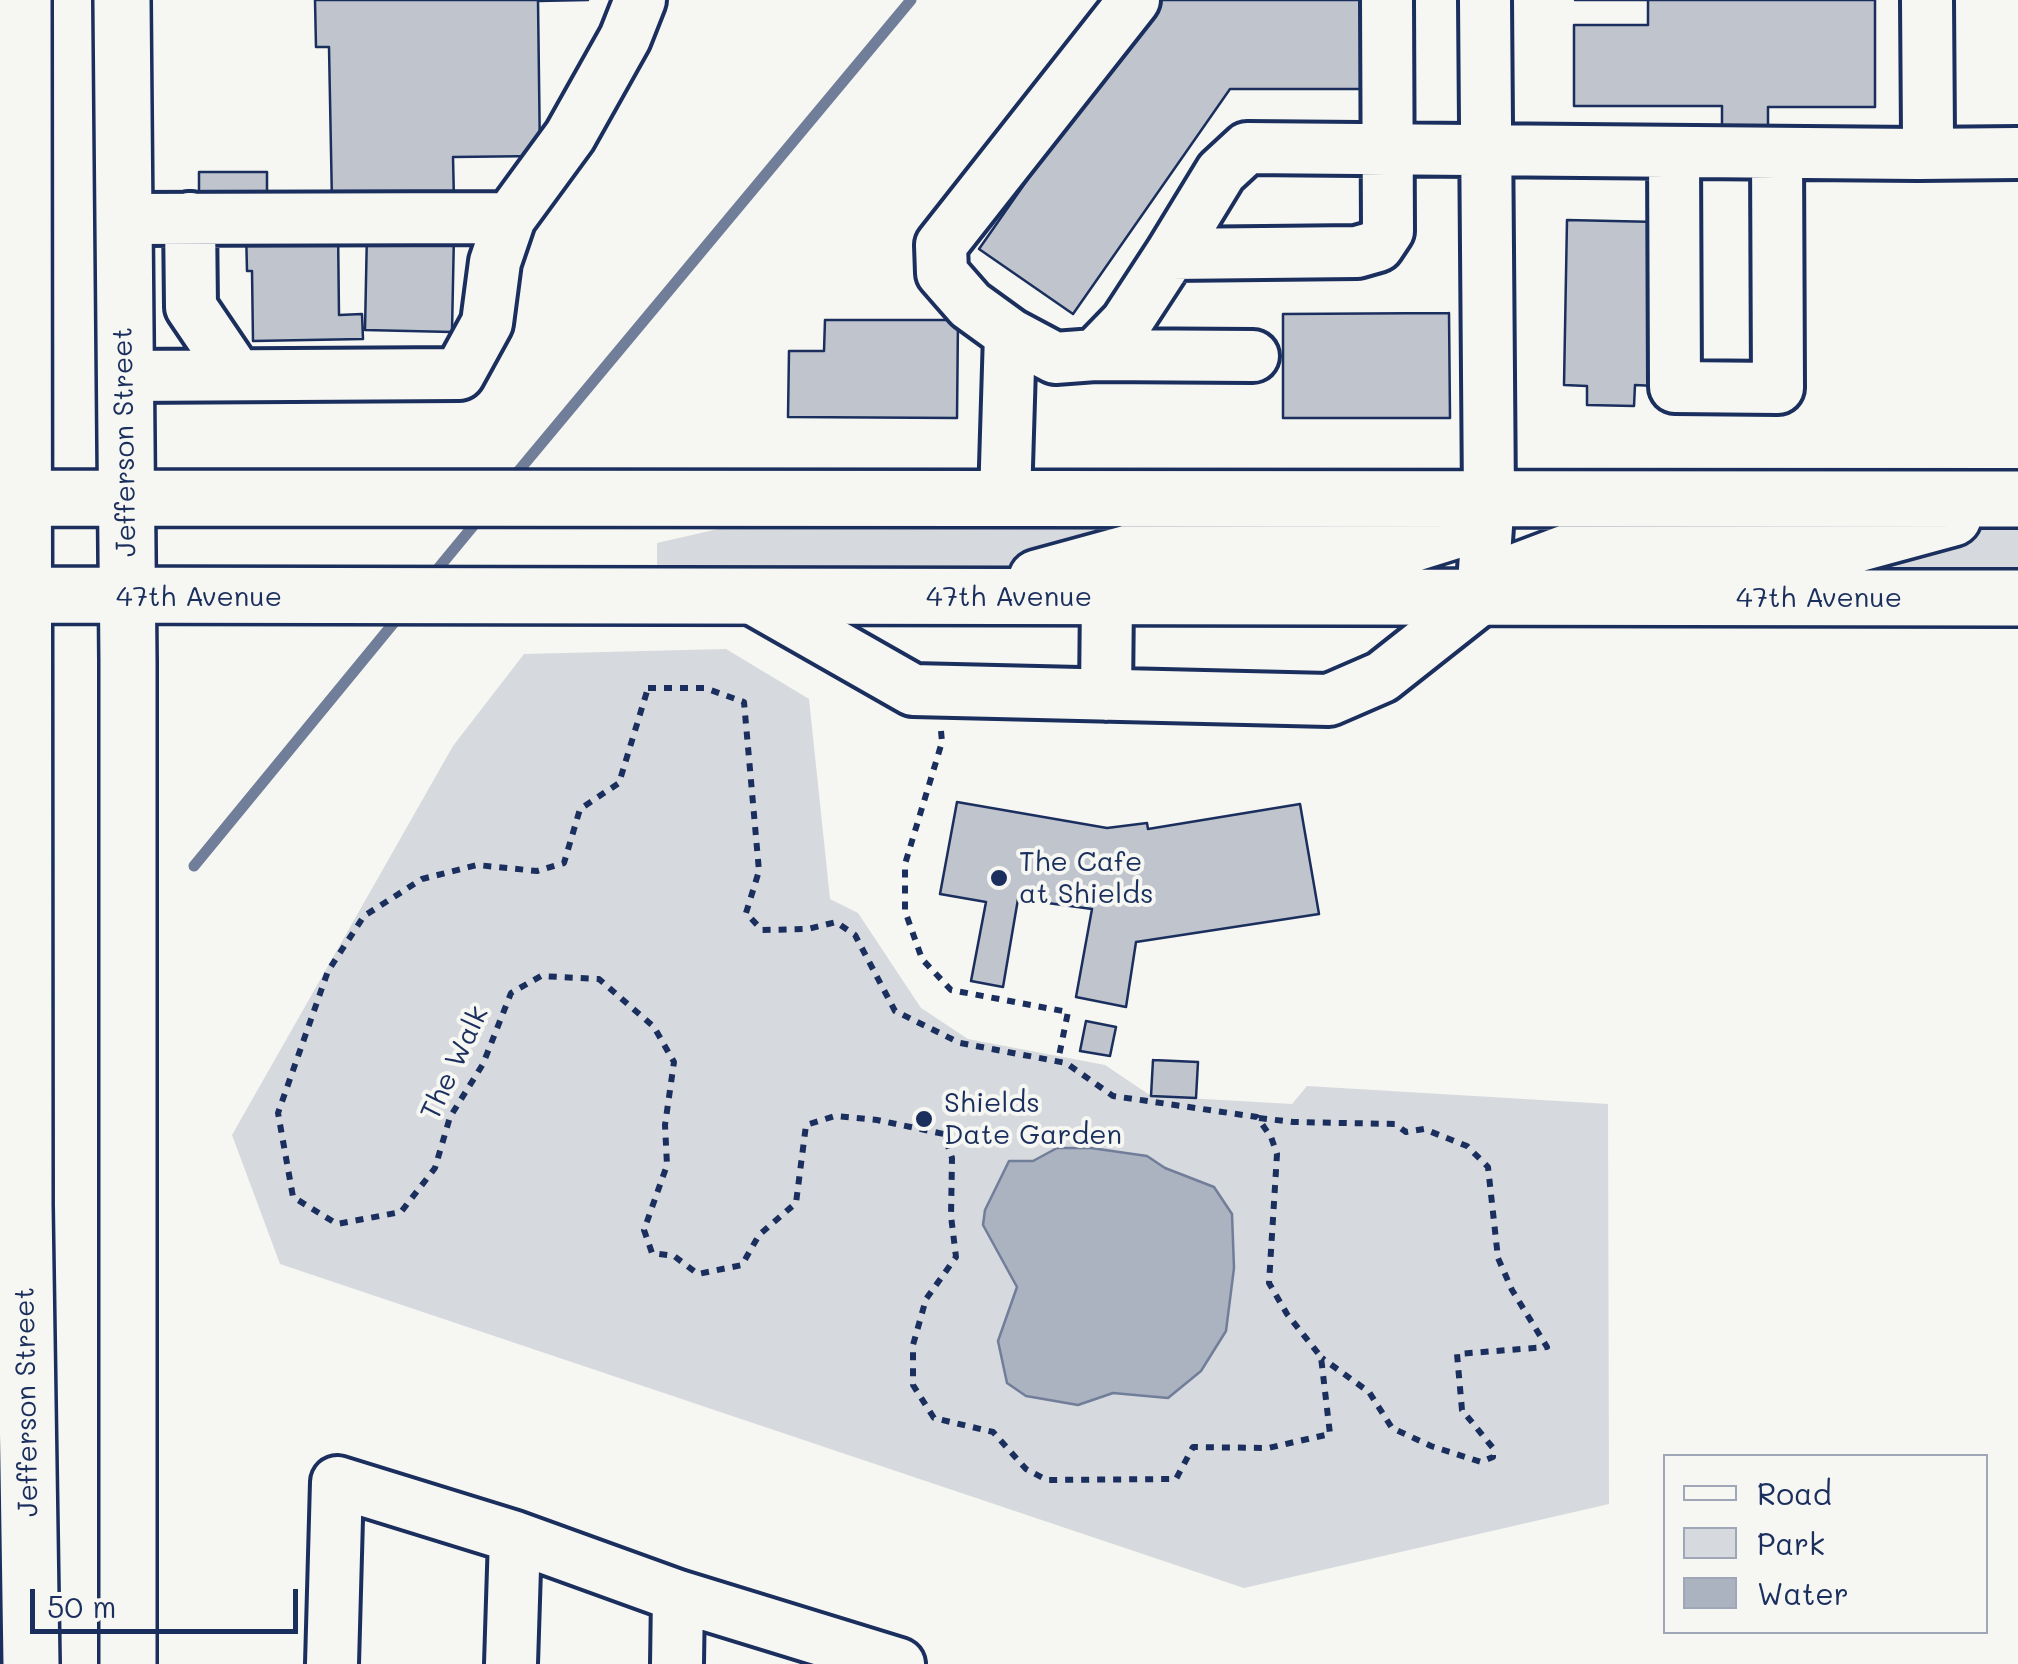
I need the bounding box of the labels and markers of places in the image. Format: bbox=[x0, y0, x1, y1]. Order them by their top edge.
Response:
place label: The Cafe at Shields bbox=[1019, 845, 1154, 911]
marker: The Cafe at Shields bbox=[988, 867, 1010, 889]
place label: Shields Date Garden bbox=[944, 1086, 1122, 1152]
marker: Shields Date Garden bbox=[913, 1108, 935, 1130]

